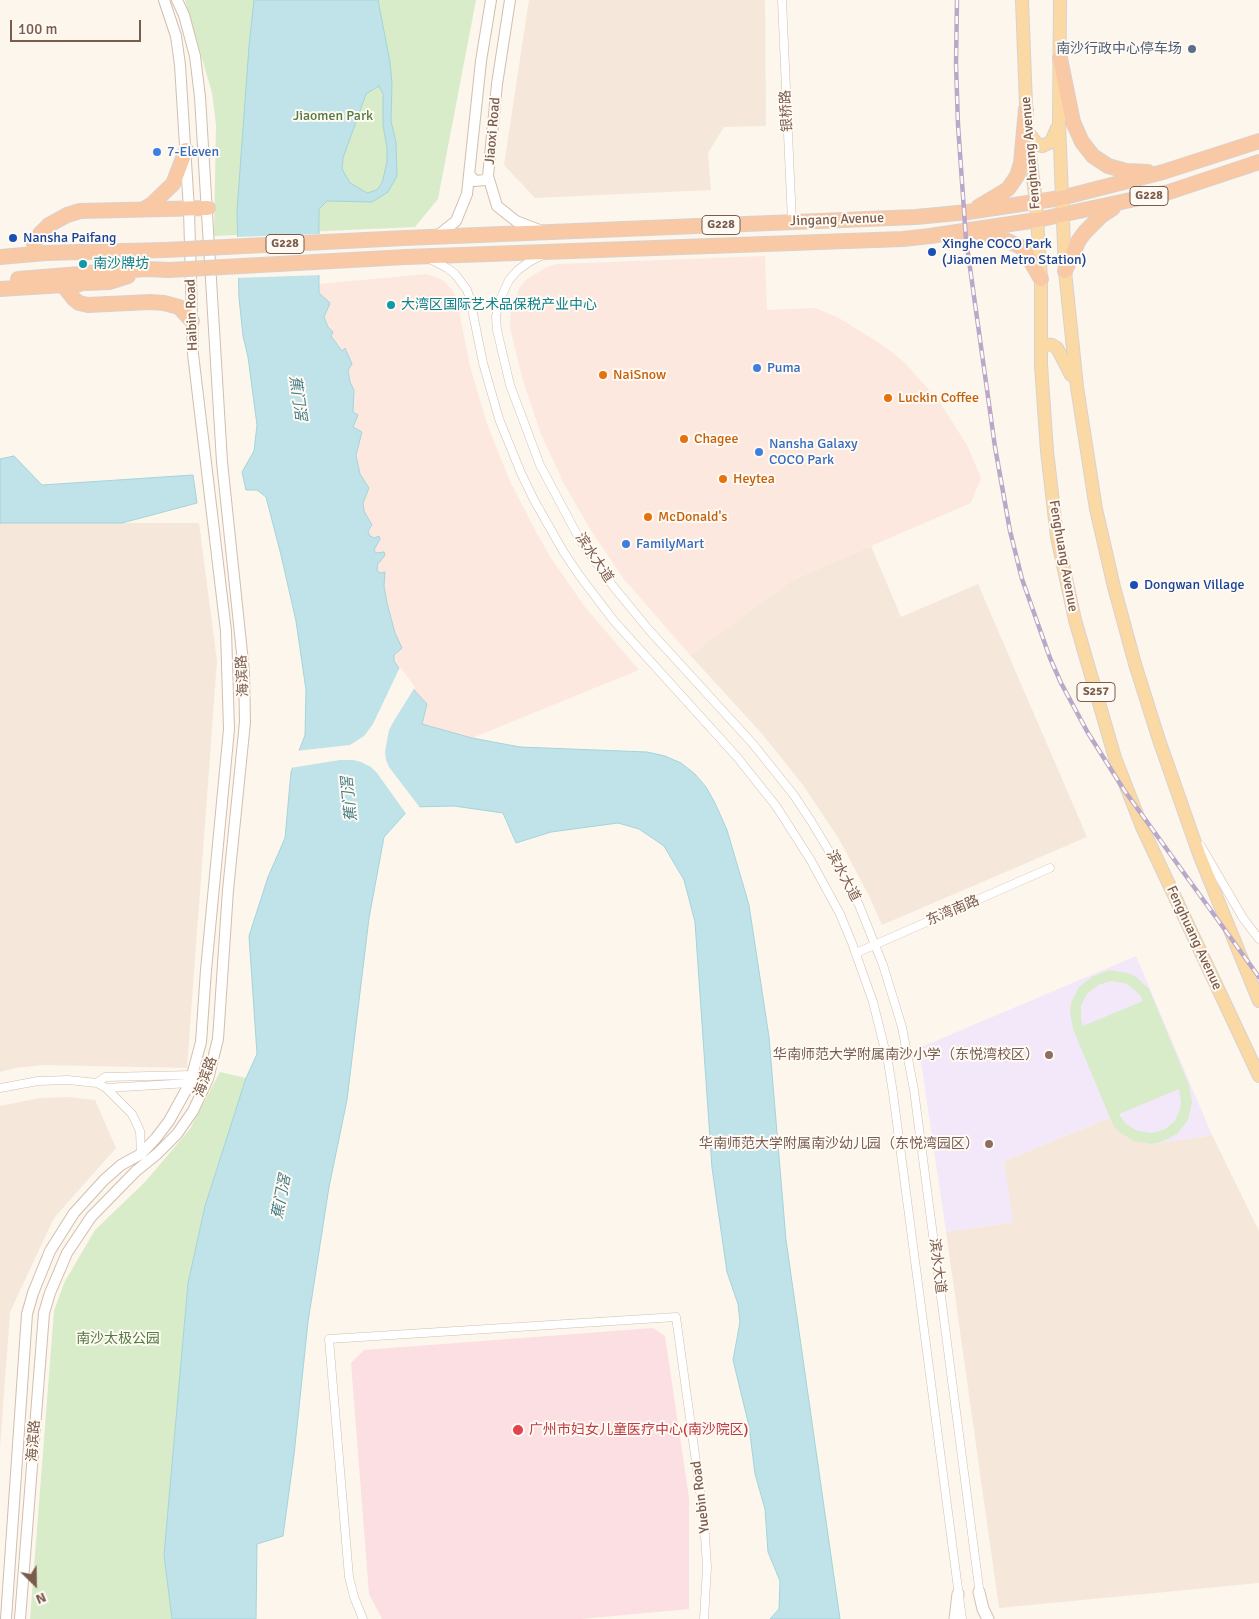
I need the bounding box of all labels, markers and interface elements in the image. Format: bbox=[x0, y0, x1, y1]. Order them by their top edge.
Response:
scale bar bbox=[12, 10, 144, 42]
text: 100 m bbox=[18, 20, 58, 38]
place label: 南沙行政中心停车场 bbox=[1056, 41, 1182, 57]
marker: 南沙行政中心停车场 bbox=[1186, 43, 1198, 55]
street label: 银桥路 bbox=[778, 90, 796, 132]
street label: Fenghuang Avenue bbox=[1018, 96, 1044, 210]
street label: Jiaoxi Road bbox=[482, 97, 504, 165]
park label: Jiaomen Park bbox=[293, 108, 373, 124]
place label: 7-Eleven bbox=[167, 144, 219, 160]
marker: 7-Eleven bbox=[151, 146, 163, 158]
road number: G228 bbox=[1130, 187, 1168, 206]
street label: Jingang Avenue bbox=[790, 210, 884, 230]
road number: G228 bbox=[702, 216, 740, 234]
place label: Nansha Paifang bbox=[23, 230, 116, 246]
marker: Nansha Paifang bbox=[7, 232, 19, 244]
road number: G228 bbox=[266, 234, 304, 253]
place label: Xinghe COCO Park (Jiaomen Metro Station) bbox=[942, 236, 1086, 268]
marker: Xinghe COCO Park (Jiaomen Metro Station) bbox=[926, 246, 938, 258]
place label: 南沙牌坊 bbox=[93, 256, 149, 272]
marker: 南沙牌坊 bbox=[77, 258, 89, 270]
street label: Haibin Road bbox=[182, 279, 202, 351]
place label: 大湾区国际艺术品保税产业中心 bbox=[401, 297, 597, 313]
marker: 大湾区国际艺术品保税产业中心 bbox=[385, 299, 397, 311]
place label: Puma bbox=[767, 360, 801, 376]
marker: Puma bbox=[751, 362, 763, 374]
place label: NaiSnow bbox=[613, 367, 666, 383]
marker: NaiSnow bbox=[597, 369, 609, 381]
water label: 蕉门滘 bbox=[285, 374, 309, 422]
place label: Luckin Coffee bbox=[898, 390, 979, 406]
marker: Luckin Coffee bbox=[882, 392, 894, 404]
place label: Chagee bbox=[694, 431, 739, 447]
marker: Chagee bbox=[678, 433, 690, 445]
place label: Nansha Galaxy COCO Park bbox=[769, 436, 857, 468]
marker: Nansha Galaxy COCO Park bbox=[753, 446, 765, 458]
place label: Heytea bbox=[733, 471, 775, 487]
marker: Heytea bbox=[717, 473, 729, 485]
street label: Fenghuang Avenue bbox=[1045, 499, 1081, 613]
place label: McDonald's bbox=[658, 509, 727, 525]
marker: McDonald's bbox=[642, 511, 654, 523]
street label: 滨水大道 bbox=[571, 530, 617, 586]
place label: FamilyMart bbox=[636, 536, 704, 552]
marker: FamilyMart bbox=[620, 538, 632, 550]
place label: Dongwan Village bbox=[1144, 577, 1245, 593]
marker: Dongwan Village bbox=[1128, 579, 1140, 591]
street label: 海滨路 bbox=[234, 655, 252, 697]
road number: S257 bbox=[1077, 682, 1115, 702]
water label: 蕉门滘 bbox=[339, 776, 361, 822]
street label: 滨水大道 bbox=[822, 847, 864, 905]
street label: Fenghuang Avenue bbox=[1162, 883, 1226, 993]
street label: 东湾南路 bbox=[924, 892, 982, 930]
place label: 华南师范大学附属南沙小学（东悦湾校区） bbox=[773, 1047, 1039, 1063]
marker: 华南师范大学附属南沙小学（东悦湾校区） bbox=[1043, 1049, 1055, 1061]
street label: 海滨路 bbox=[191, 1054, 221, 1100]
place label: 华南师范大学附属南沙幼儿园（东悦湾园区） bbox=[699, 1136, 979, 1152]
marker: 华南师范大学附属南沙幼儿园（东悦湾园区） bbox=[983, 1138, 995, 1150]
water label: 蕉门滘 bbox=[269, 1173, 295, 1221]
street label: 滨水大道 bbox=[925, 1237, 949, 1295]
park label: 南沙太极公园 bbox=[76, 1331, 160, 1347]
street label: 海滨路 bbox=[24, 1419, 44, 1463]
place label: 广州市妇女儿童医疗中心(南沙院区) bbox=[529, 1422, 748, 1438]
marker: 广州市妇女儿童医疗中心(南沙院区) bbox=[511, 1423, 525, 1437]
street label: Yuebin Road bbox=[688, 1460, 714, 1534]
north arrow bbox=[10, 1559, 60, 1609]
text: N bbox=[33, 1589, 49, 1608]

